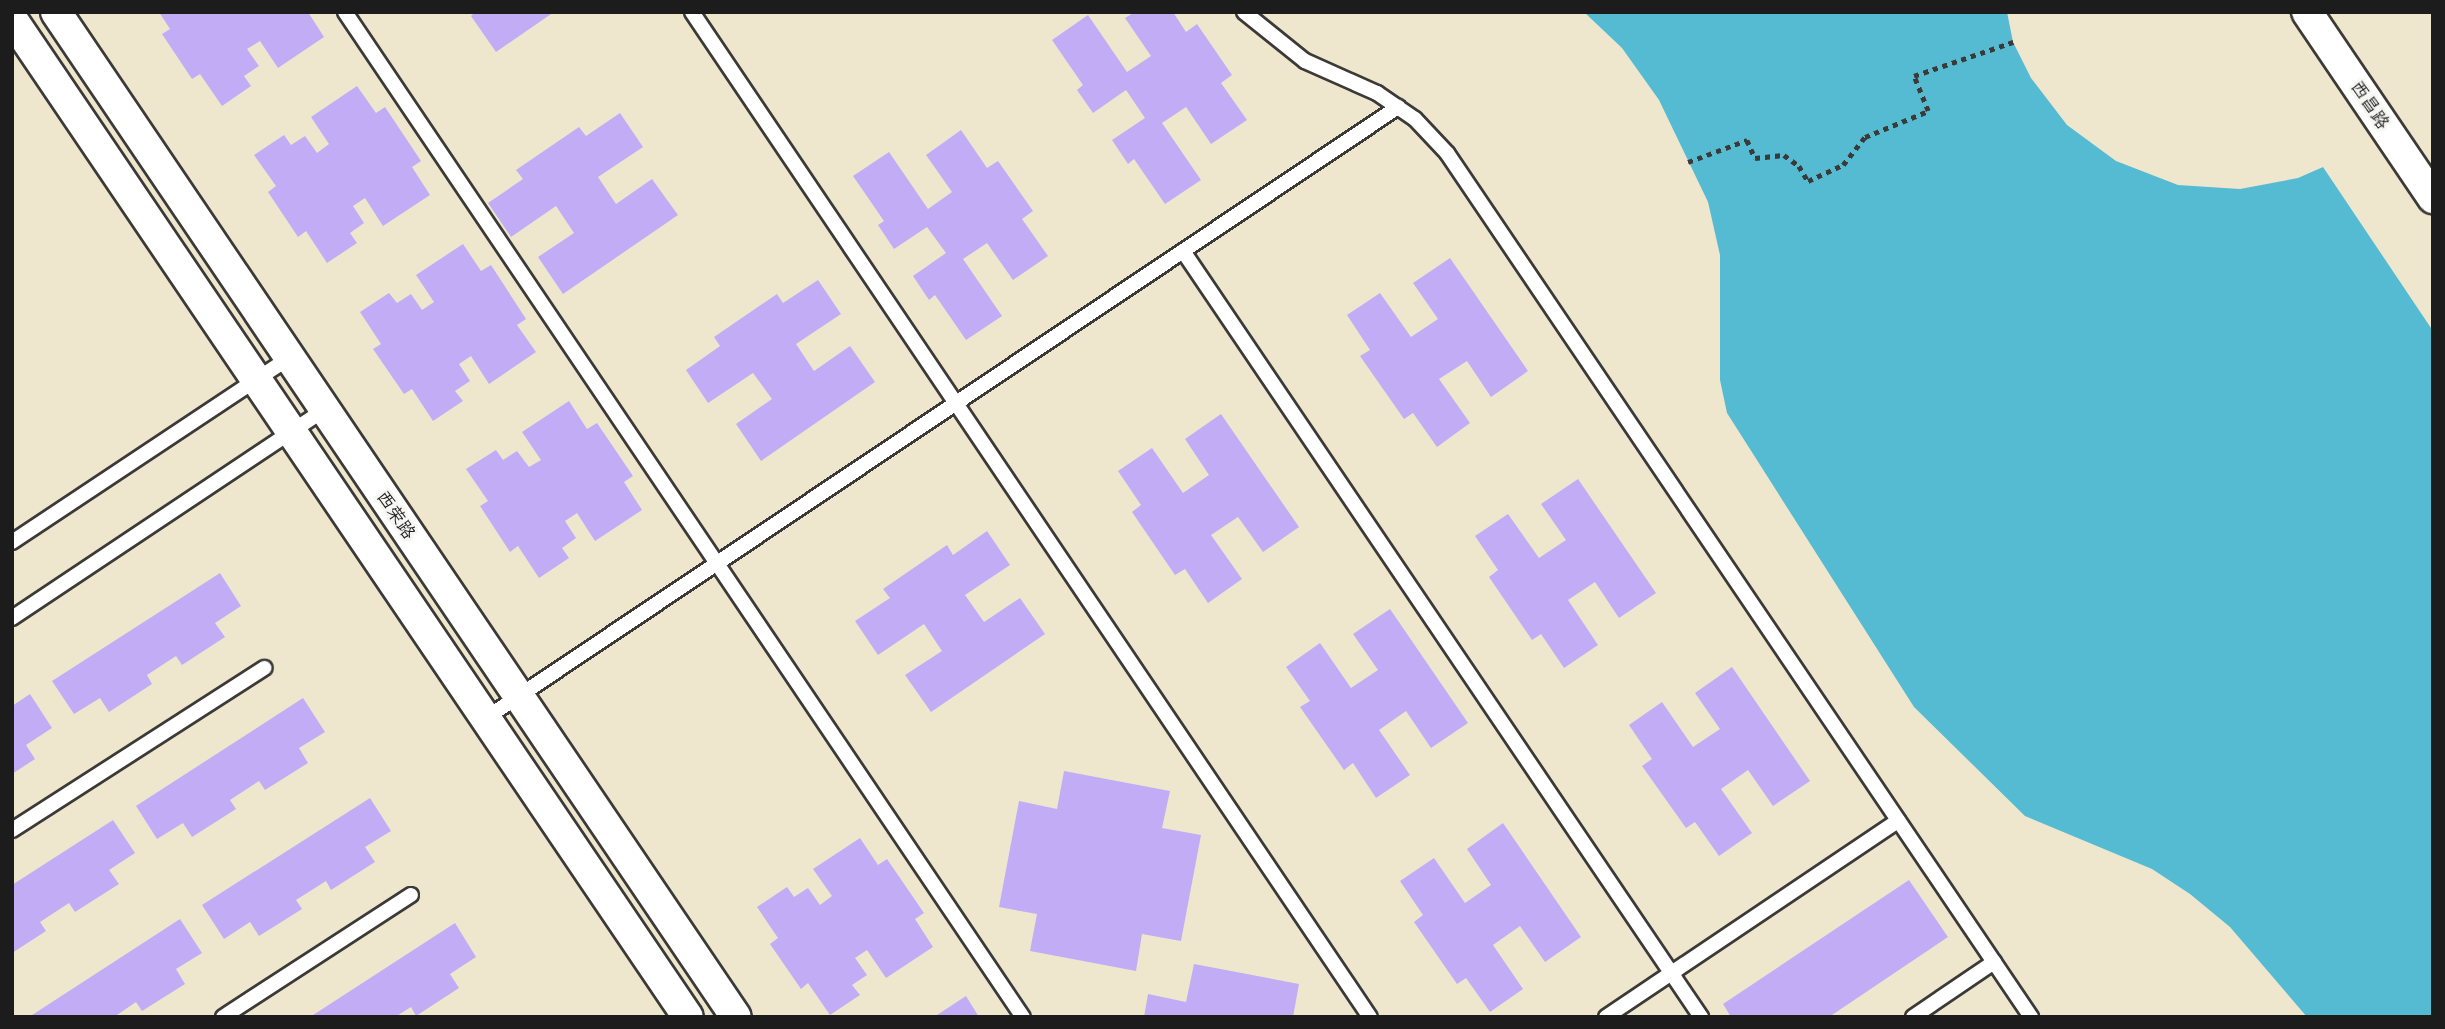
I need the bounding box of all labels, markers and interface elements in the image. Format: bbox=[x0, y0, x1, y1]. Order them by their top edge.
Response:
street label: 西昌路 bbox=[2346, 77, 2394, 133]
street label: 西荣路 bbox=[372, 487, 420, 543]

